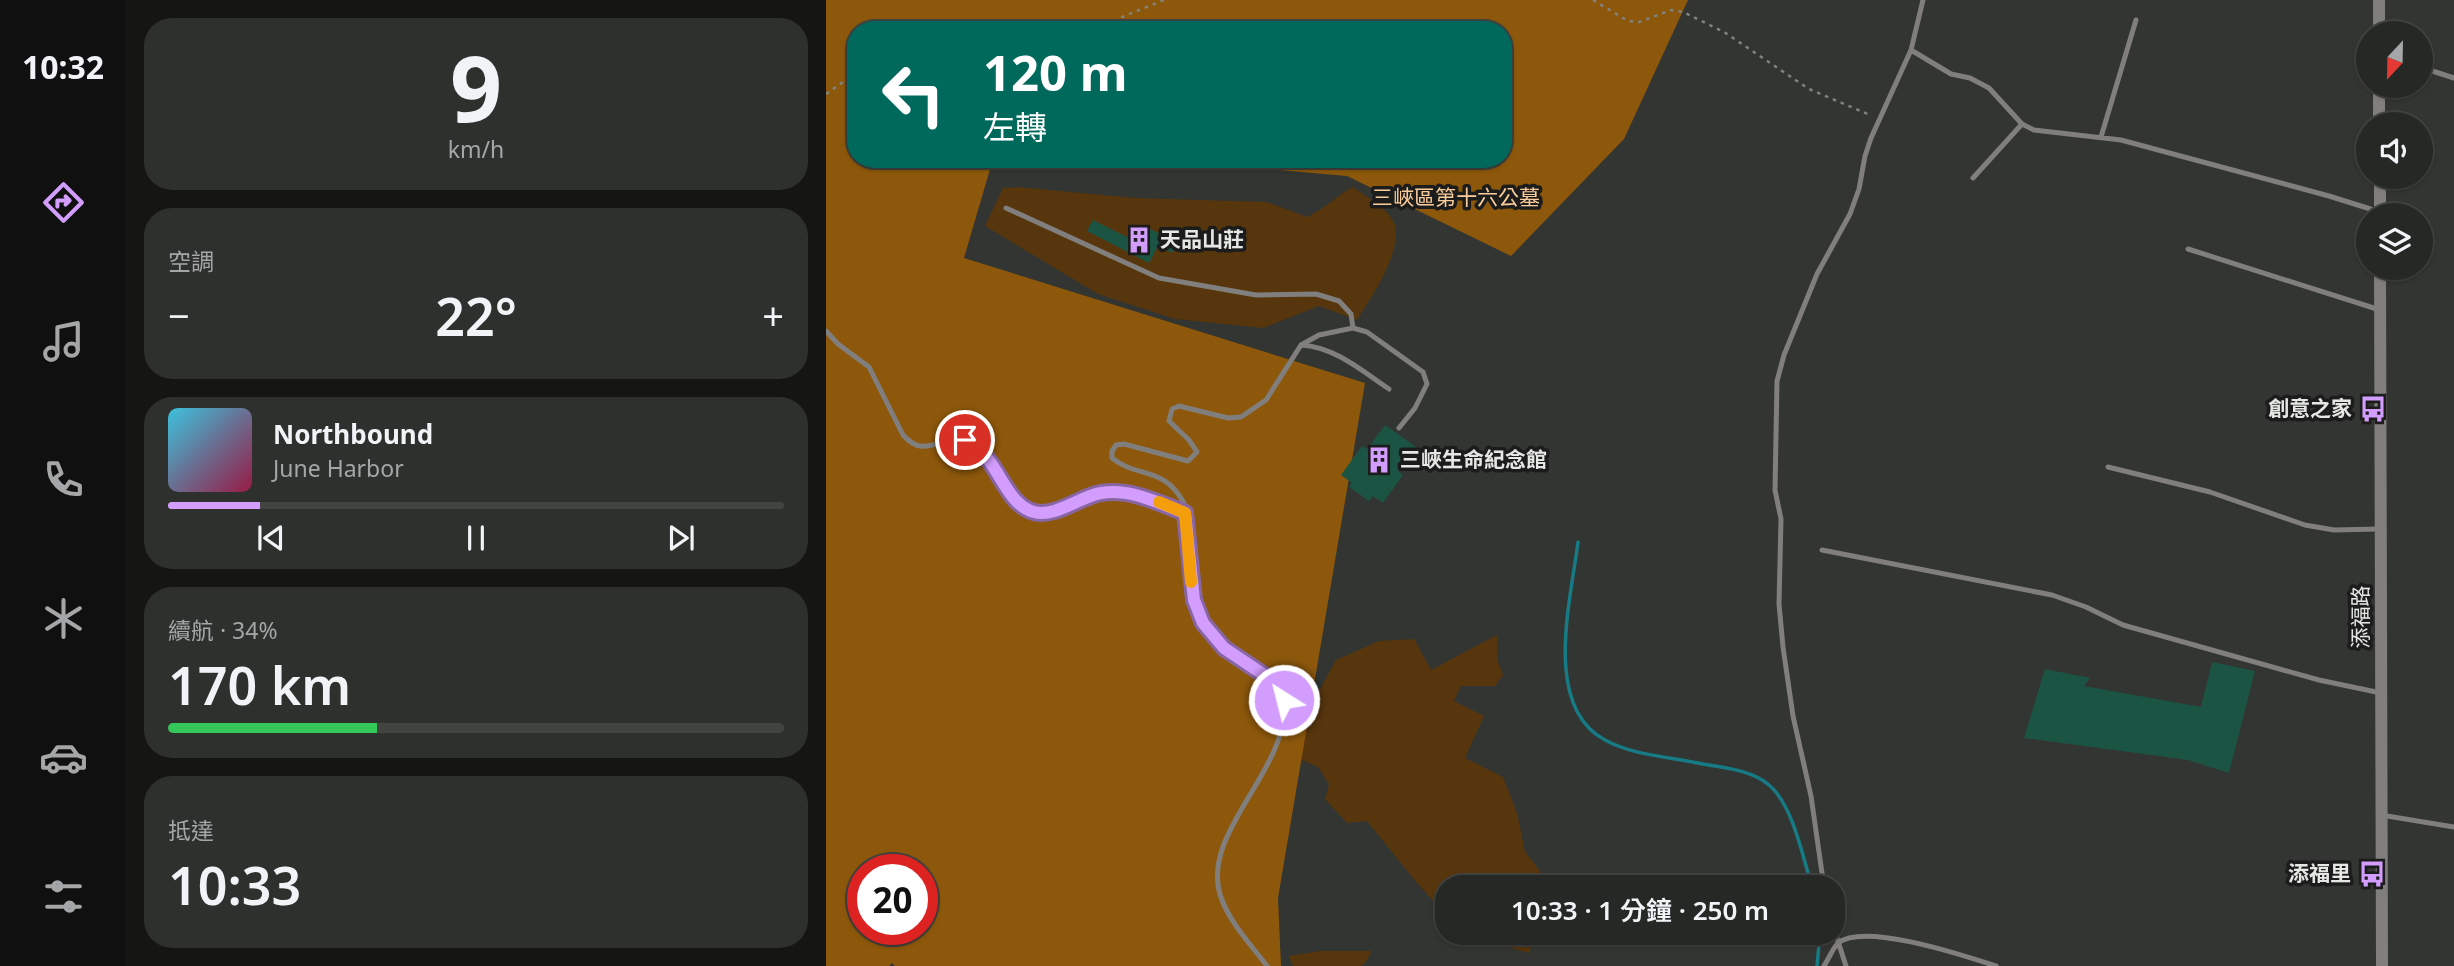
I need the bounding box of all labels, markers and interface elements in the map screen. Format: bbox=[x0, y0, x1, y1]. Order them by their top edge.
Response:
north arrow bbox=[2356, 21, 2432, 98]
map controls bbox=[2356, 21, 2433, 280]
text: 9 bbox=[450, 25, 502, 149]
text: 120 m bbox=[983, 39, 1128, 105]
text: 10:32 bbox=[22, 45, 104, 88]
icon: left bbox=[868, 49, 959, 140]
text: 左轉 bbox=[983, 105, 1047, 148]
button: sound bbox=[2356, 112, 2433, 189]
text: km/h bbox=[448, 133, 504, 165]
icon: directions bbox=[39, 178, 88, 227]
park label: 三峽區第十六公墓 bbox=[1372, 183, 1540, 211]
button: layers bbox=[2356, 203, 2433, 280]
building icon: 天品山莊 bbox=[1124, 225, 1154, 255]
place label: 天品山莊 bbox=[1160, 225, 1244, 253]
text: 空調 bbox=[168, 245, 214, 277]
text: 22° bbox=[435, 280, 517, 351]
text: − bbox=[168, 289, 190, 341]
text: + bbox=[762, 289, 784, 341]
icon: music bbox=[39, 317, 88, 366]
place label: 創意之家 bbox=[2268, 394, 2352, 422]
bus stop icon: 創意之家 bbox=[2358, 394, 2388, 424]
pin bbox=[935, 410, 995, 470]
text: Northbound bbox=[273, 416, 433, 452]
icon: arrive bbox=[946, 421, 984, 459]
building icon: 三峽生命紀念館 bbox=[1364, 445, 1394, 475]
place label: 三峽生命紀念館 bbox=[1400, 445, 1547, 473]
text: June Harbor bbox=[273, 452, 404, 484]
icon: phone bbox=[39, 455, 88, 504]
icon: previous bbox=[252, 519, 290, 557]
icon: pause bbox=[457, 519, 495, 557]
icon: next bbox=[662, 519, 700, 557]
street label: 添福路 bbox=[2346, 586, 2374, 649]
icon: climate bbox=[39, 594, 88, 643]
text: 續航 · 34% bbox=[168, 614, 278, 646]
text: 170 km bbox=[168, 649, 351, 720]
position arrow bbox=[1247, 663, 1321, 737]
icon: car bbox=[39, 733, 88, 782]
text: 抵達 bbox=[168, 814, 214, 846]
text: 10:33 bbox=[168, 849, 301, 920]
speed limit sign: 20 bbox=[847, 854, 938, 945]
place label: 添福里 bbox=[2288, 859, 2351, 887]
bus stop icon: 添福里 bbox=[2357, 859, 2387, 889]
icon: filters bbox=[39, 872, 88, 921]
text: 10:33 · 1 分鐘 · 250 m bbox=[1511, 892, 1769, 928]

